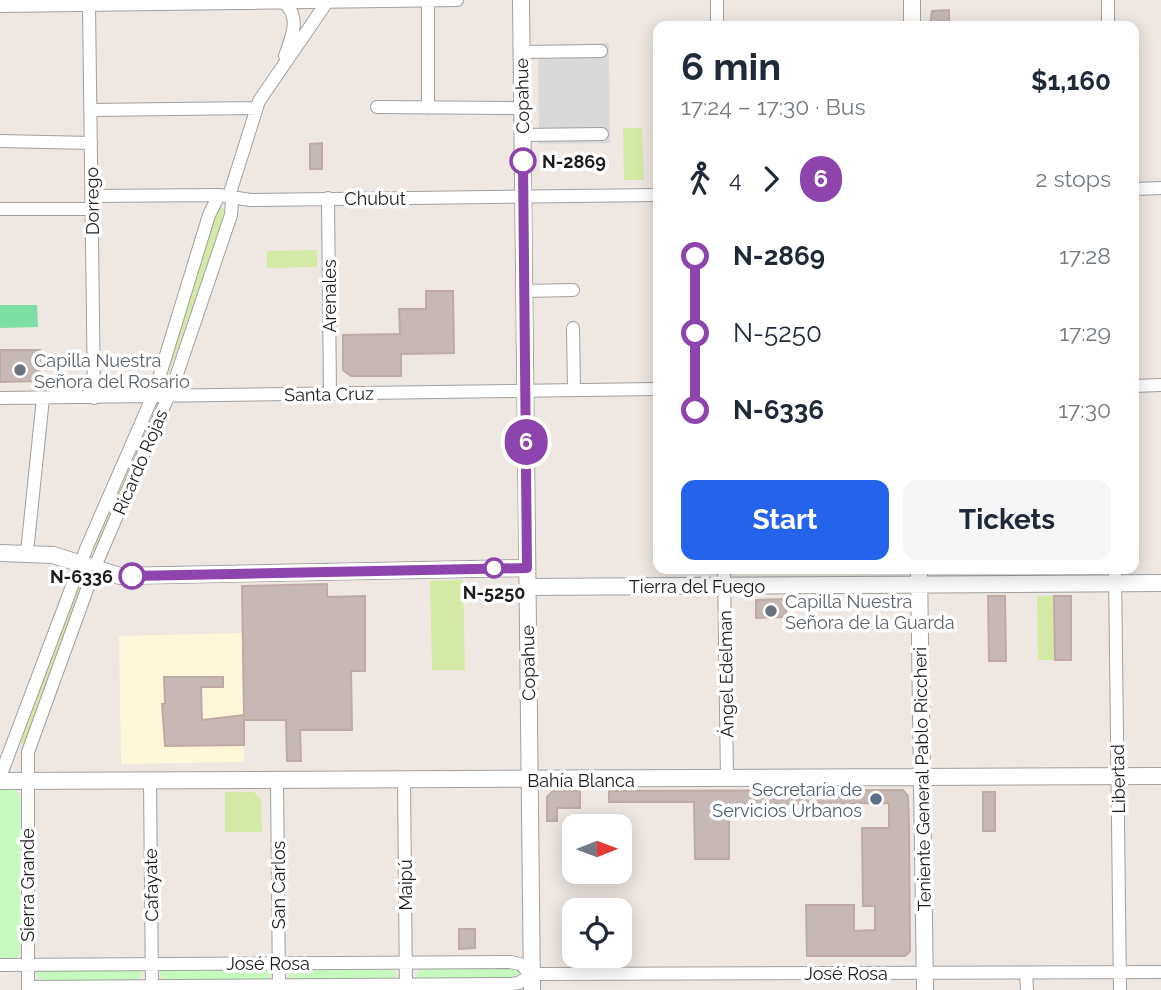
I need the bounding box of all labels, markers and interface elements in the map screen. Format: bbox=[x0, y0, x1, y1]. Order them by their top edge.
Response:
text: 6 min bbox=[681, 44, 781, 89]
street label: Copahue bbox=[511, 58, 533, 134]
text: $1,160 bbox=[1031, 66, 1111, 96]
text: 17:24 – 17:30 · Bus bbox=[681, 93, 866, 120]
marker: N-2869 bbox=[510, 148, 536, 174]
place label: N-2869 bbox=[542, 151, 606, 172]
icon: walk bbox=[681, 160, 719, 198]
icon: forward bbox=[752, 160, 790, 198]
text: 6 bbox=[814, 164, 828, 193]
text: 4 bbox=[729, 165, 742, 192]
text: 2 stops bbox=[1036, 165, 1111, 192]
street label: Dorrego bbox=[81, 166, 103, 235]
street label: Chubut bbox=[344, 188, 406, 209]
text: N-2869 bbox=[733, 241, 825, 271]
text: 17:28 bbox=[1059, 242, 1111, 269]
street label: Arenales bbox=[319, 259, 340, 333]
text: N-5250 bbox=[733, 318, 822, 348]
text: 17:29 bbox=[1059, 319, 1111, 346]
place label: Capilla Nuestra Señora del Rosario bbox=[34, 350, 190, 392]
marker: Capilla Nuestra Señora del Rosario bbox=[12, 362, 28, 378]
street label: Santa Cruz bbox=[284, 383, 374, 405]
text: N-6336 bbox=[733, 395, 824, 425]
text: 17:30 bbox=[1058, 396, 1111, 423]
street label: Ricardo Rojas bbox=[108, 406, 172, 518]
line badge: 6 bbox=[503, 419, 549, 465]
text: 6 bbox=[519, 427, 533, 456]
button: Start bbox=[681, 480, 889, 560]
button: Tickets bbox=[903, 480, 1111, 560]
marker: N-5250 bbox=[484, 558, 504, 578]
marker: N-6336 bbox=[119, 563, 145, 589]
place label: N-6336 bbox=[50, 566, 113, 587]
street label: Tierra del Fuego bbox=[629, 576, 765, 597]
place label: N-5250 bbox=[463, 582, 525, 603]
place label: Capilla Nuestra Señora de la Guarda bbox=[785, 591, 955, 633]
marker: Capilla Nuestra Señora de la Guarda bbox=[763, 603, 779, 619]
street label: Ángel Edelman bbox=[713, 610, 738, 738]
street label: Copahue bbox=[517, 625, 539, 701]
street label: Teniente General Pablo Riccheri bbox=[909, 647, 935, 911]
street label: Libertad bbox=[1107, 744, 1129, 814]
street label: Bahía Blanca bbox=[527, 770, 635, 791]
place label: Secretaría de Servicios Urbanos bbox=[712, 779, 862, 821]
marker: Secretaría de Servicios Urbanos bbox=[868, 791, 884, 807]
north arrow bbox=[562, 814, 632, 884]
map controls bbox=[562, 814, 632, 968]
street label: Sierra Grande bbox=[17, 828, 38, 942]
street label: San Carlos bbox=[268, 840, 289, 929]
street label: Cafayate bbox=[140, 848, 162, 922]
street label: Maipú bbox=[395, 859, 416, 911]
button: locate bbox=[562, 898, 632, 968]
street label: José Rosa bbox=[226, 953, 310, 974]
street label: José Rosa bbox=[804, 963, 888, 984]

